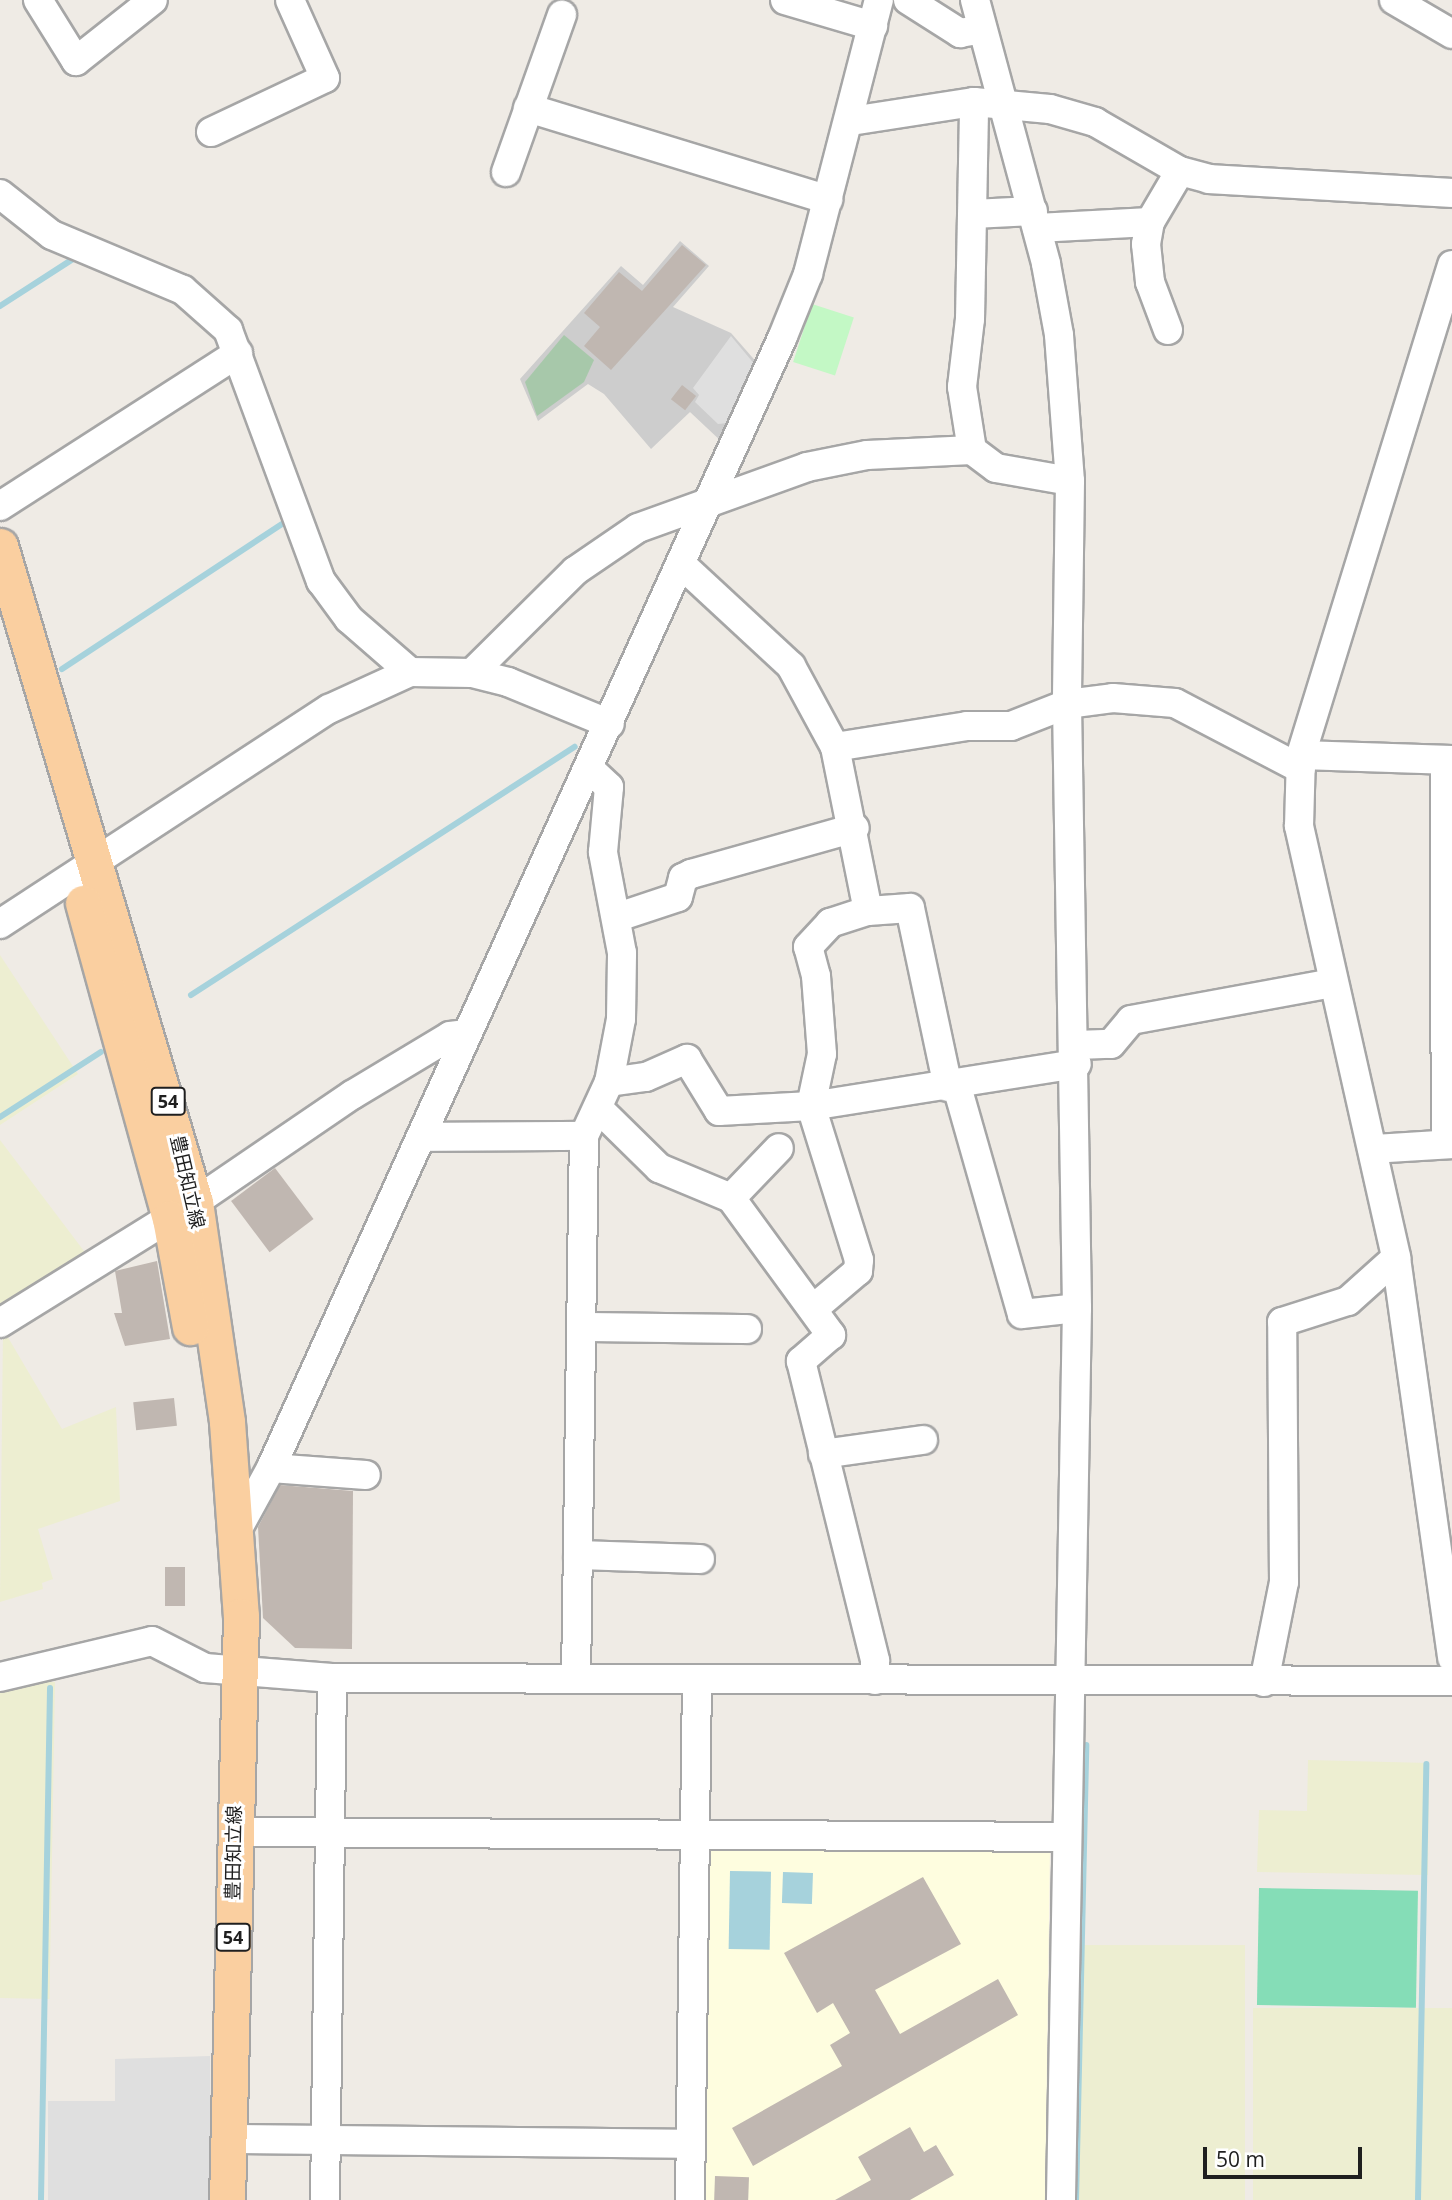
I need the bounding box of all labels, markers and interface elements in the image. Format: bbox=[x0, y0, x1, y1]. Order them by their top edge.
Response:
road number: 54 bbox=[150, 1086, 186, 1116]
street label: 豊田知立線 bbox=[165, 1133, 209, 1231]
street label: 豊田知立線 bbox=[222, 1805, 246, 1901]
road number: 54 bbox=[216, 1923, 250, 1952]
scale bar bbox=[1207, 2134, 1366, 2178]
text: 50 m bbox=[1216, 2145, 1265, 2173]

